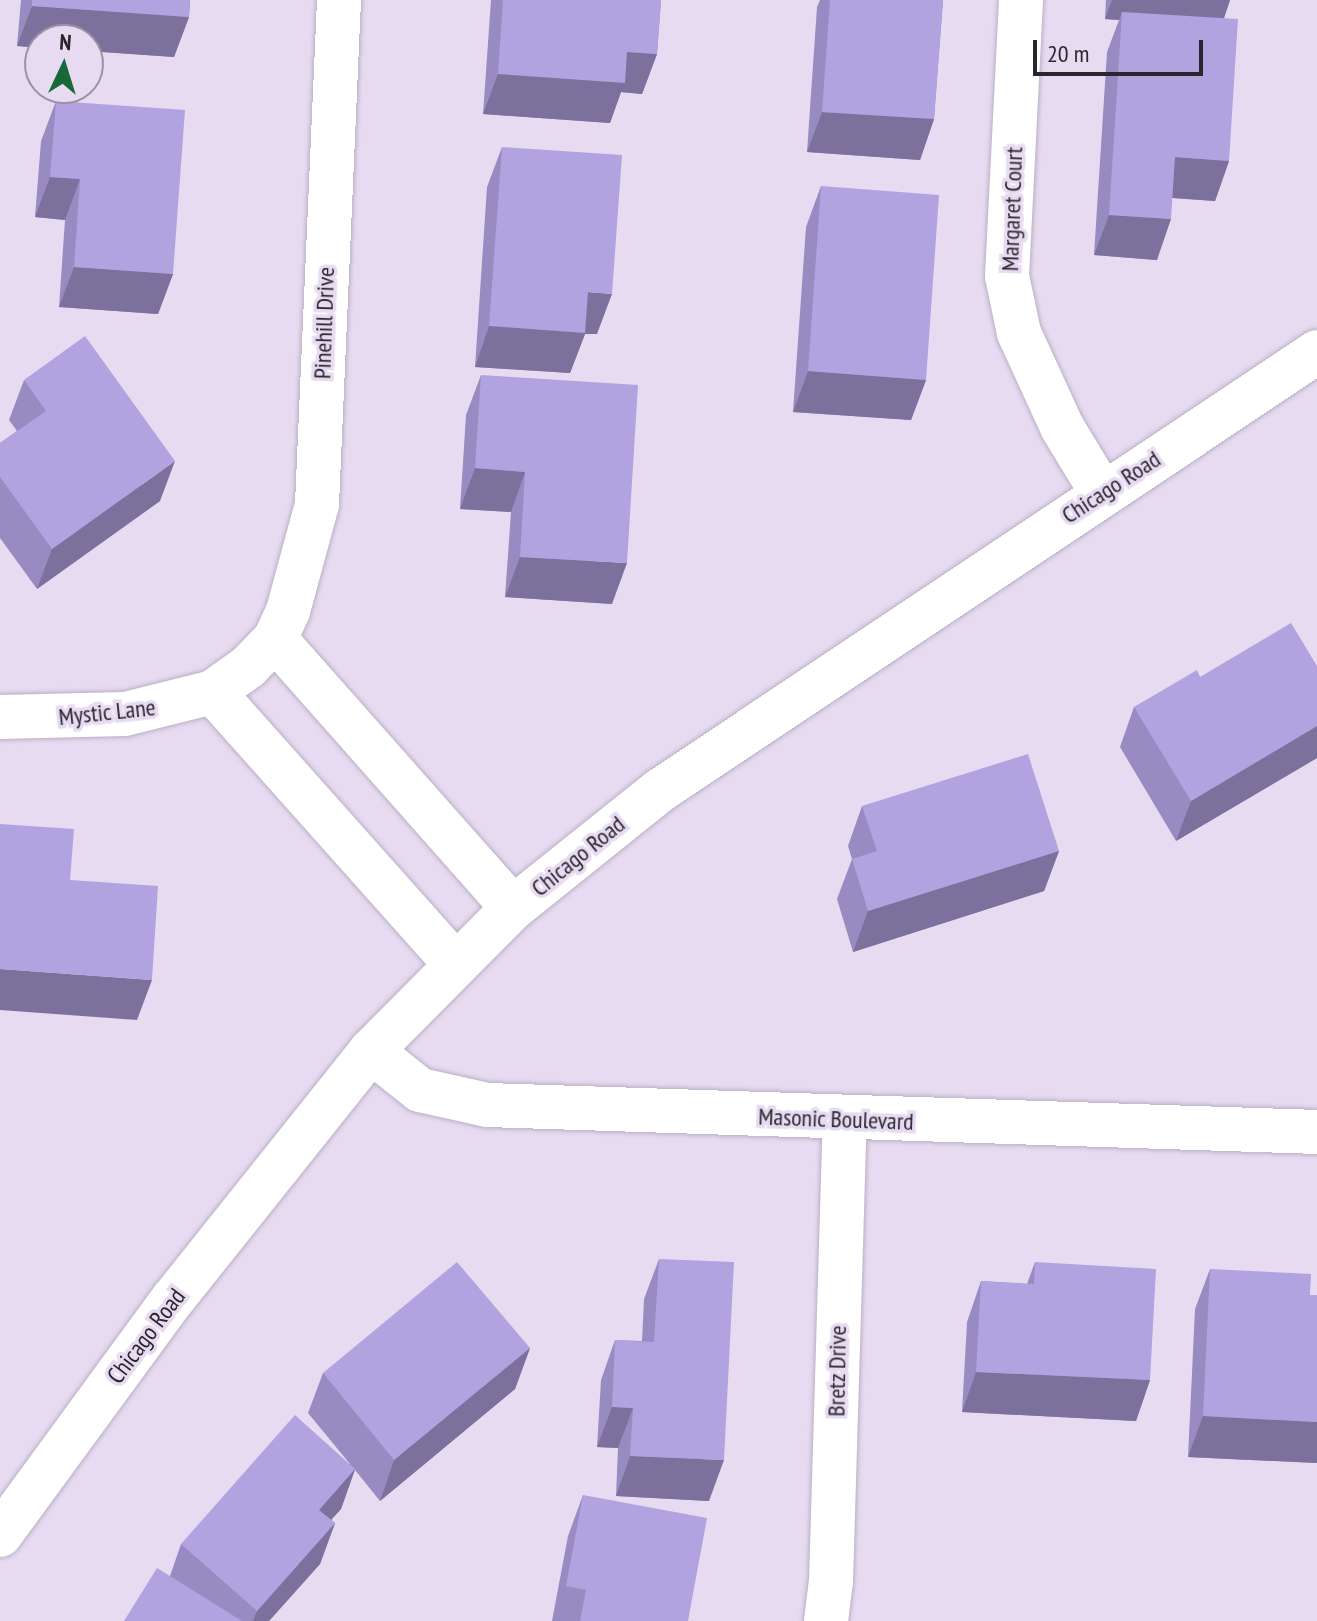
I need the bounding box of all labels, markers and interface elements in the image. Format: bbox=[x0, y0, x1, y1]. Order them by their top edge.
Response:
north arrow bbox=[24, 24, 104, 104]
scale bar bbox=[1037, 24, 1207, 74]
text: N bbox=[59, 28, 72, 56]
text: 20 m bbox=[1047, 38, 1089, 69]
street label: Margaret Court bbox=[995, 146, 1029, 272]
street label: Pinehill Drive bbox=[308, 266, 340, 380]
street label: Chicago Road bbox=[1056, 445, 1166, 529]
street label: Mystic Lane bbox=[57, 693, 157, 731]
street label: Chicago Road bbox=[526, 810, 630, 902]
street label: Masonic Boulevard bbox=[758, 1102, 914, 1136]
street label: Chicago Road bbox=[101, 1283, 191, 1389]
street label: Bretz Drive bbox=[822, 1325, 852, 1417]

